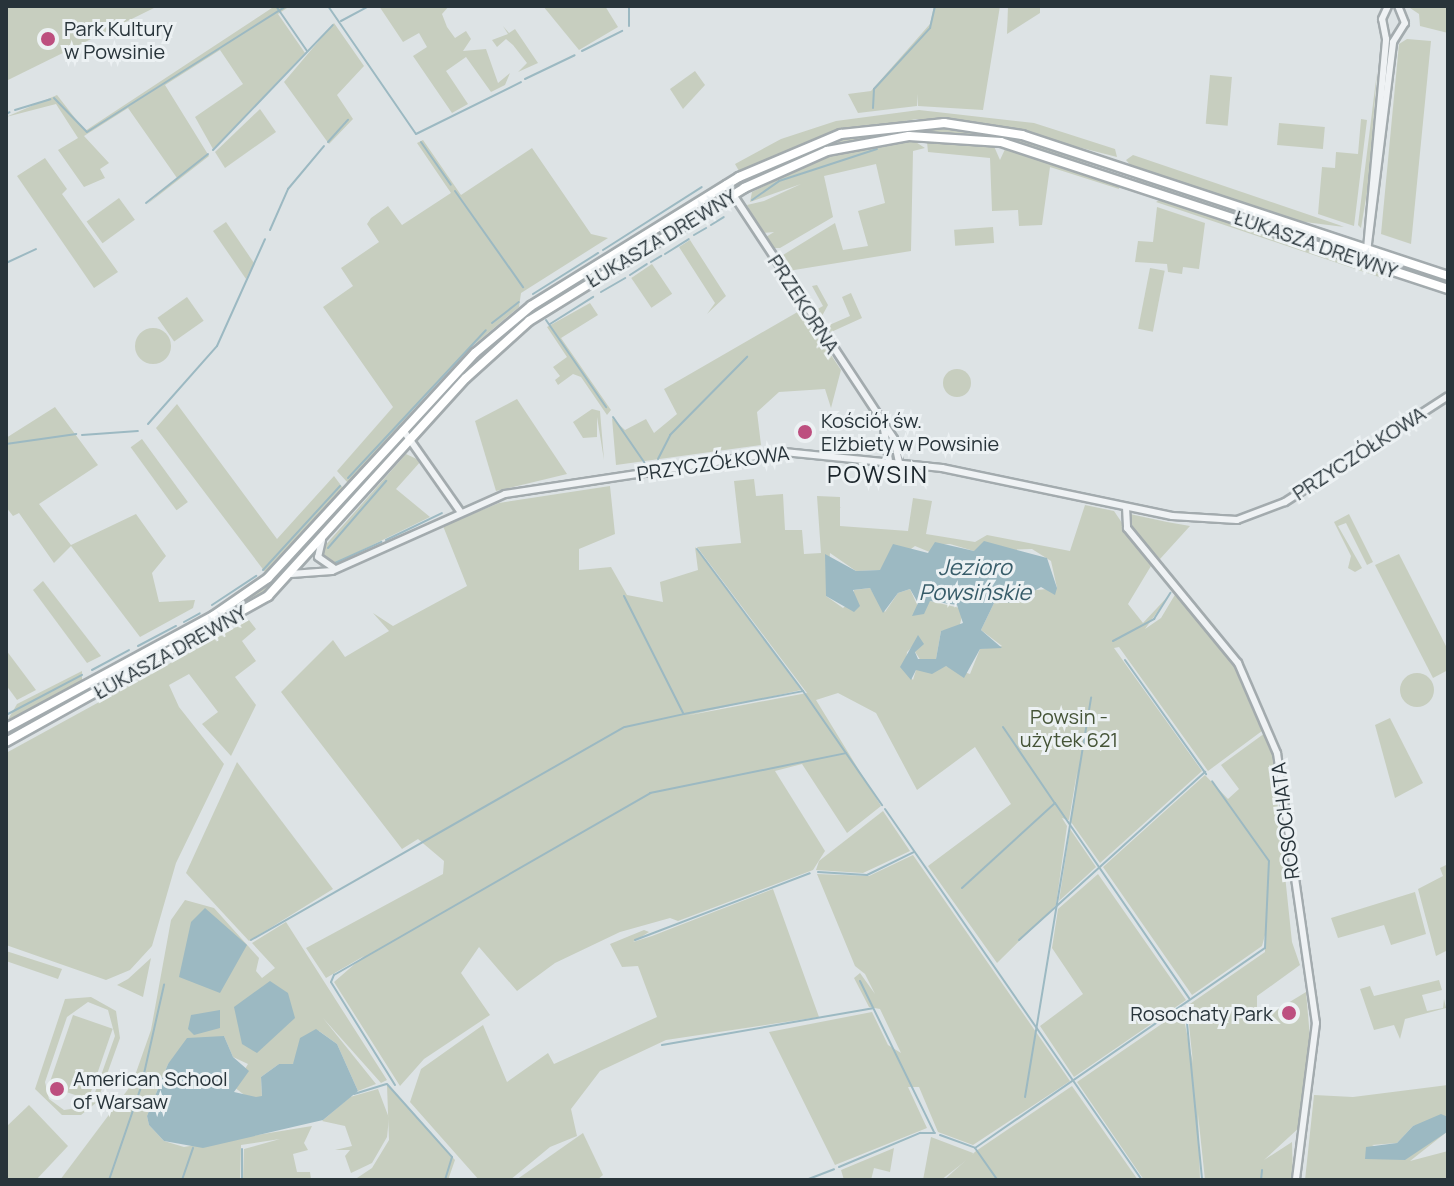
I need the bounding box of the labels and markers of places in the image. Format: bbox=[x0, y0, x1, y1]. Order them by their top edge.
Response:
place label: Park Kultury w Powsinie bbox=[64, 16, 173, 63]
marker: Park Kultury w Powsinie bbox=[39, 30, 57, 48]
place label: Kościół św. Elżbiety w Powsinie bbox=[821, 408, 999, 455]
marker: Kościół św. Elżbiety w Powsinie bbox=[796, 423, 814, 441]
place label: Rosochaty Park bbox=[1130, 1001, 1273, 1025]
marker: Rosochaty Park bbox=[1280, 1004, 1298, 1022]
place label: American School of Warsaw bbox=[73, 1066, 228, 1113]
marker: American School of Warsaw bbox=[48, 1080, 66, 1098]

